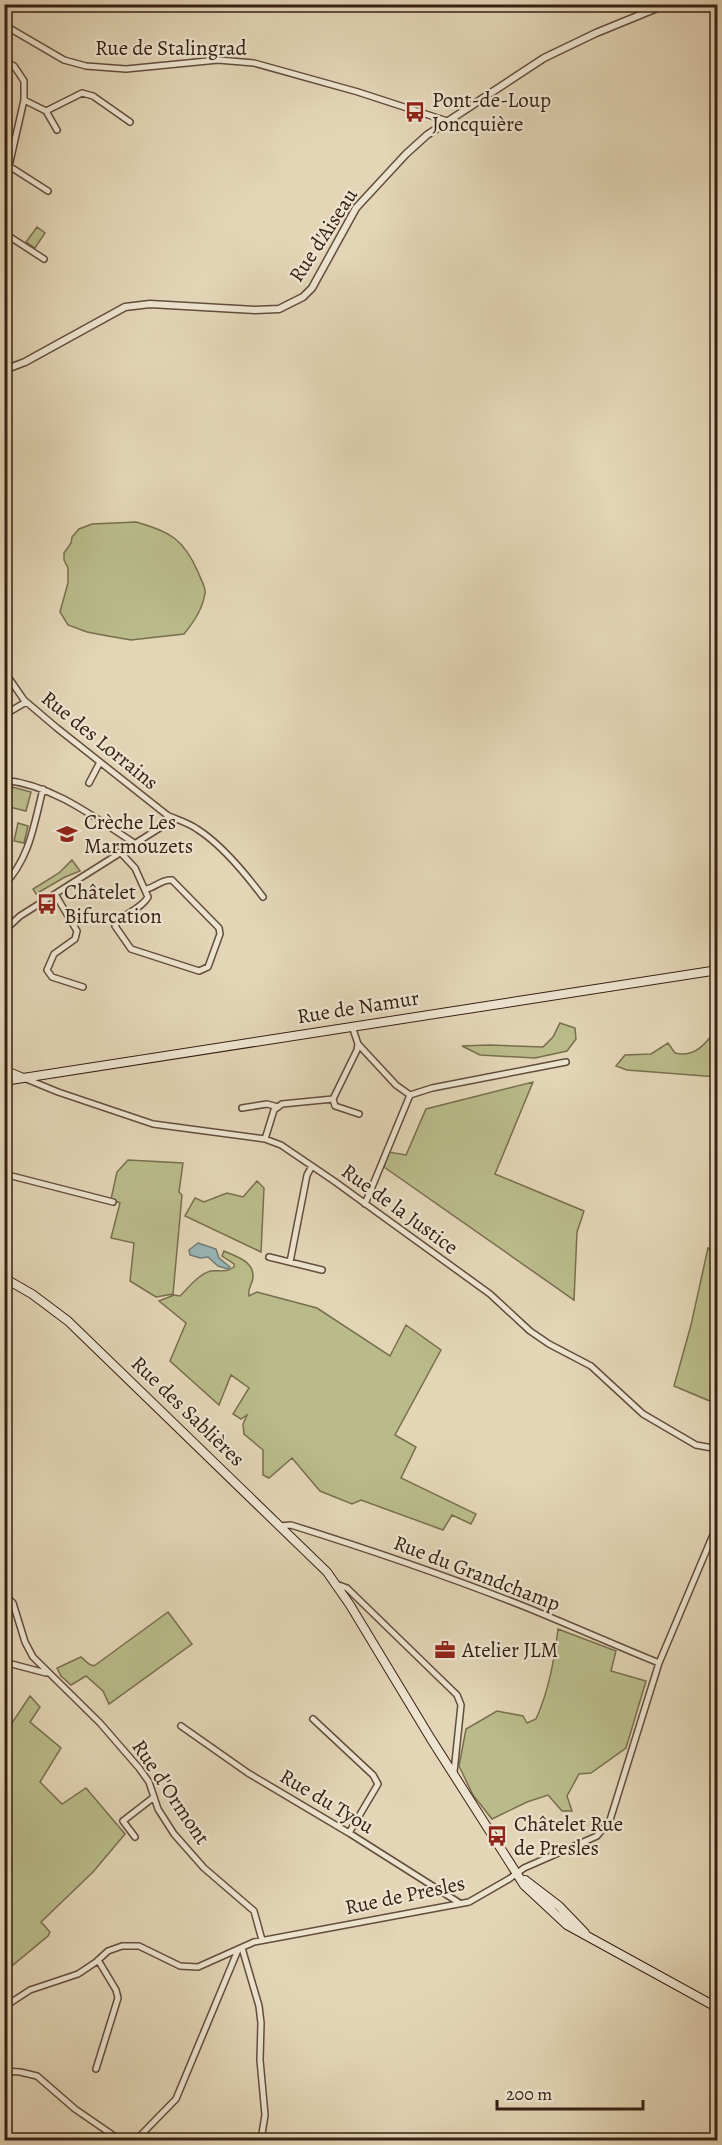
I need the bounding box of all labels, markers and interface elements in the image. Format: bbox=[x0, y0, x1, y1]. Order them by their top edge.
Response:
street label: Rue de Stalingrad bbox=[95, 34, 248, 62]
place label: Pont-de-Loup Joncquière bbox=[432, 86, 551, 138]
bus stop icon: Pont-de-Loup Joncquière bbox=[403, 100, 427, 124]
street label: Rue d'Aiseau bbox=[282, 182, 364, 287]
street label: Rue des Lorrains bbox=[36, 684, 164, 796]
place label: Crèche Les Marmouzets bbox=[84, 808, 193, 860]
school or university icon: Crèche Les Marmouzets bbox=[55, 822, 79, 846]
place label: Châtelet Bifurcation bbox=[64, 878, 162, 930]
bus stop icon: Châtelet Bifurcation bbox=[35, 892, 59, 916]
street label: Rue de Namur bbox=[295, 984, 421, 1030]
street label: Rue de la Justice bbox=[336, 1157, 464, 1261]
street label: Rue des Sablières bbox=[125, 1350, 251, 1472]
street label: Rue du Grandchamp bbox=[390, 1528, 564, 1618]
place label: Atelier JLM bbox=[461, 1636, 558, 1664]
office icon: Atelier JLM bbox=[433, 1638, 457, 1662]
street label: Rue d'Ormont bbox=[126, 1734, 216, 1850]
street label: Rue du Tyou bbox=[275, 1762, 380, 1840]
place label: Châtelet Rue de Presles bbox=[514, 1810, 623, 1862]
bus stop icon: Châtelet Rue de Presles bbox=[485, 1824, 509, 1848]
street label: Rue de Presles bbox=[342, 1869, 468, 1921]
scale bar bbox=[497, 2073, 642, 2111]
text: 200 m bbox=[506, 2082, 552, 2106]

